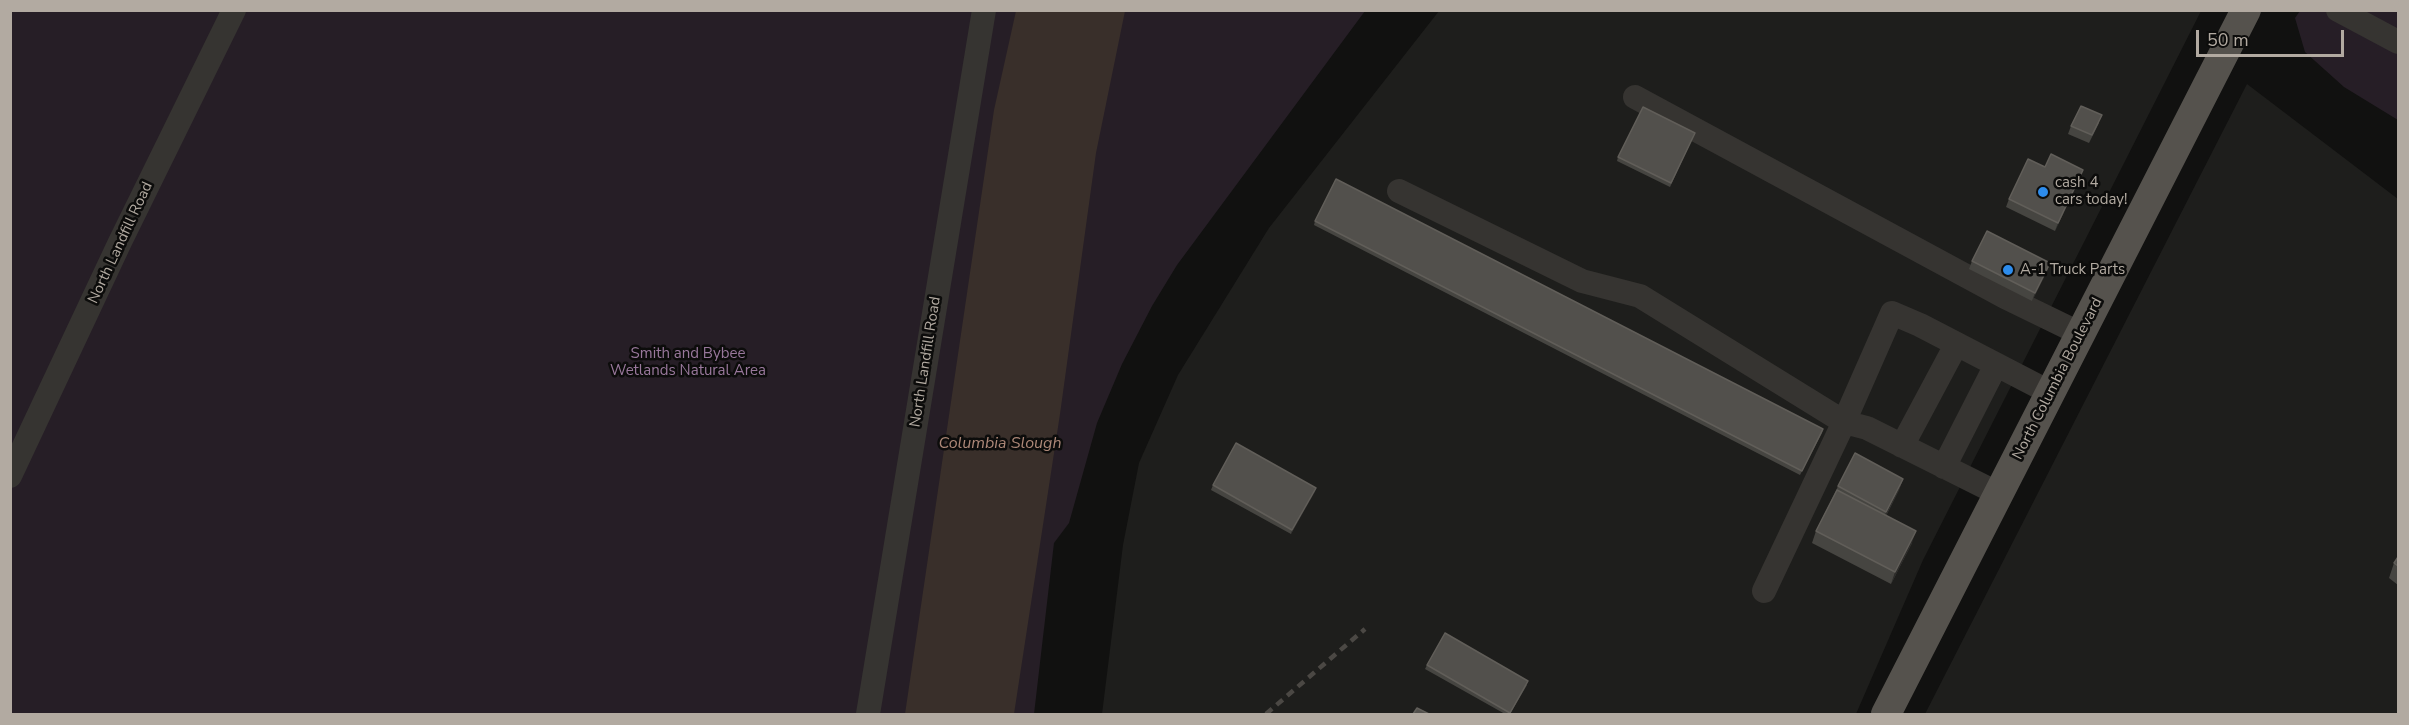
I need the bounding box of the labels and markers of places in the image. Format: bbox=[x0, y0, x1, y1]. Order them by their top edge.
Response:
place label: cash 4 cars today! bbox=[2055, 174, 2127, 209]
marker: cash 4 cars today! bbox=[2036, 185, 2050, 199]
place label: A-1 Truck Parts bbox=[2020, 261, 2125, 279]
marker: A-1 Truck Parts bbox=[2001, 263, 2015, 277]

